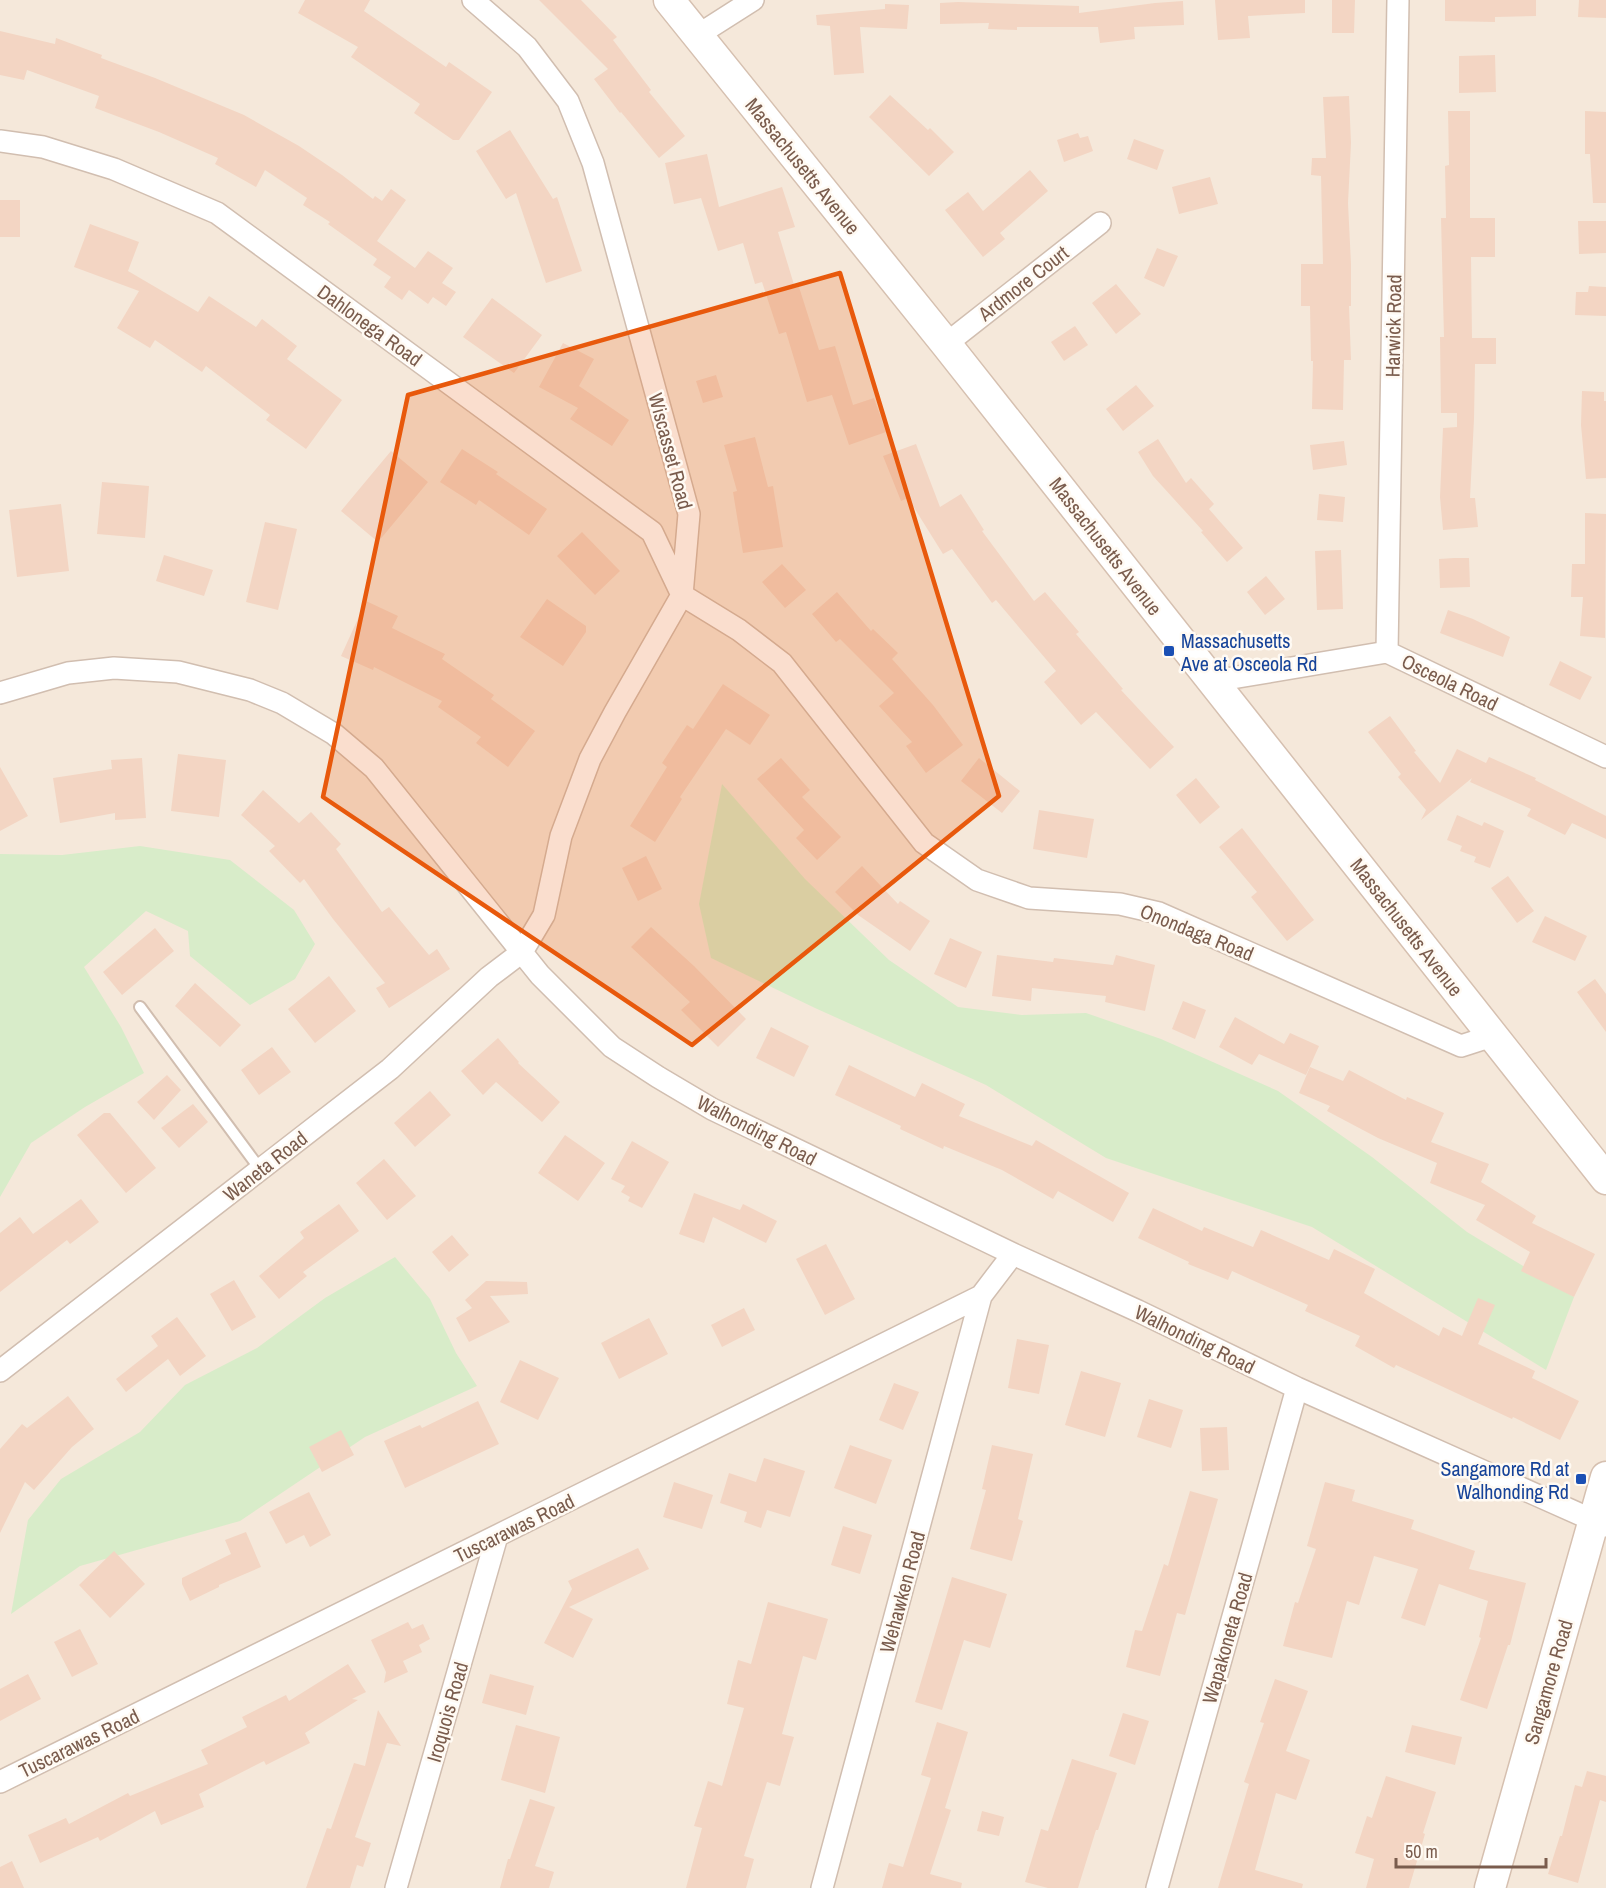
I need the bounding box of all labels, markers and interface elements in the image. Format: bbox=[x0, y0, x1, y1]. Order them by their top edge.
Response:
street label: Massachusetts Avenue bbox=[740, 92, 866, 240]
street label: Ardmore Court bbox=[972, 239, 1074, 327]
street label: Harwick Road bbox=[1379, 274, 1407, 378]
street label: Dahlonega Road bbox=[312, 278, 428, 372]
street label: Wiscasset Road bbox=[643, 390, 699, 512]
street label: Massachusetts Avenue bbox=[1044, 471, 1168, 621]
place label: Massachusetts Ave at Osceola Rd bbox=[1180, 627, 1317, 677]
marker: Massachusetts Ave at Osceola Rd bbox=[1162, 644, 1176, 658]
street label: Osceola Road bbox=[1397, 647, 1503, 717]
street label: Massachusetts Avenue bbox=[1345, 852, 1469, 1002]
street label: Onondaga Road bbox=[1136, 897, 1258, 967]
street label: Walhonding Road bbox=[693, 1088, 821, 1172]
street label: Waneta Road bbox=[217, 1125, 313, 1207]
street label: Walhonding Road bbox=[1130, 1298, 1260, 1380]
place label: Sangamore Rd at Walhonding Rd bbox=[1440, 1455, 1569, 1505]
marker: Sangamore Rd at Walhonding Rd bbox=[1574, 1472, 1588, 1486]
street label: Tuscarawas Road bbox=[449, 1487, 579, 1569]
street label: Wehawken Road bbox=[873, 1528, 931, 1656]
street label: Wapakoneta Road bbox=[1195, 1569, 1259, 1707]
street label: Sangamore Road bbox=[1517, 1616, 1579, 1748]
street label: Iroquois Road bbox=[420, 1659, 474, 1765]
street label: Tuscarawas Road bbox=[14, 1702, 144, 1784]
scale bar bbox=[1396, 1831, 1546, 1869]
text: 50 m bbox=[1405, 1839, 1438, 1864]

